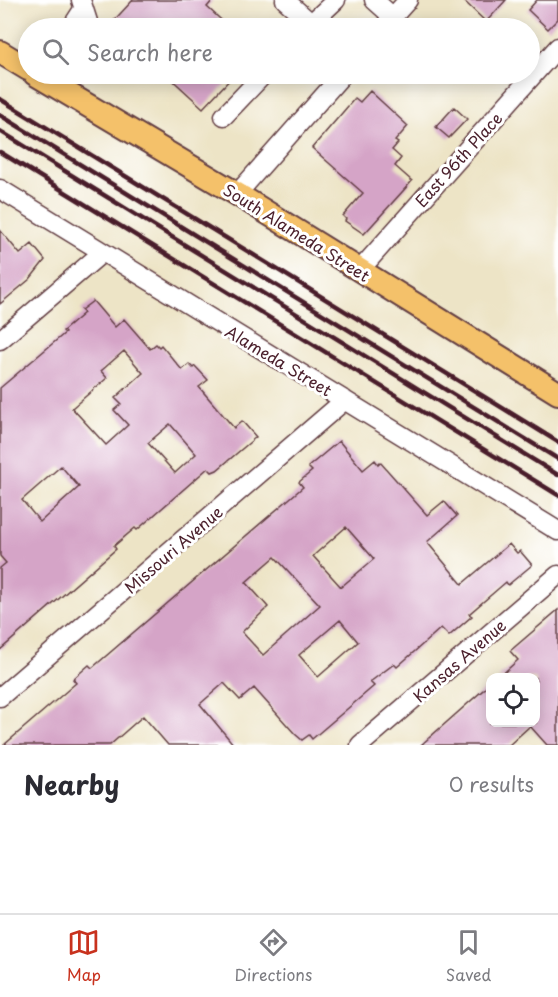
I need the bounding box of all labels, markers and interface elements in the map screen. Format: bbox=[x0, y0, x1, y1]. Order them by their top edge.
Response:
search box bbox=[18, 18, 540, 84]
icon: search bbox=[39, 35, 72, 68]
text: Search here bbox=[87, 35, 213, 68]
street label: East 96th Place bbox=[409, 106, 507, 212]
street label: South Alameda Street bbox=[219, 177, 375, 287]
street label: Alameda Street bbox=[221, 319, 337, 402]
street label: Missouri Avenue bbox=[119, 499, 228, 599]
street label: Kansas Avenue bbox=[407, 613, 511, 707]
map controls bbox=[486, 673, 540, 727]
button: locate bbox=[486, 673, 540, 727]
text: Nearby bbox=[24, 765, 119, 804]
text: 0 results bbox=[449, 769, 534, 799]
tab: Map bbox=[67, 926, 101, 986]
tab: Directions bbox=[234, 926, 312, 986]
tab: Saved bbox=[446, 926, 491, 986]

